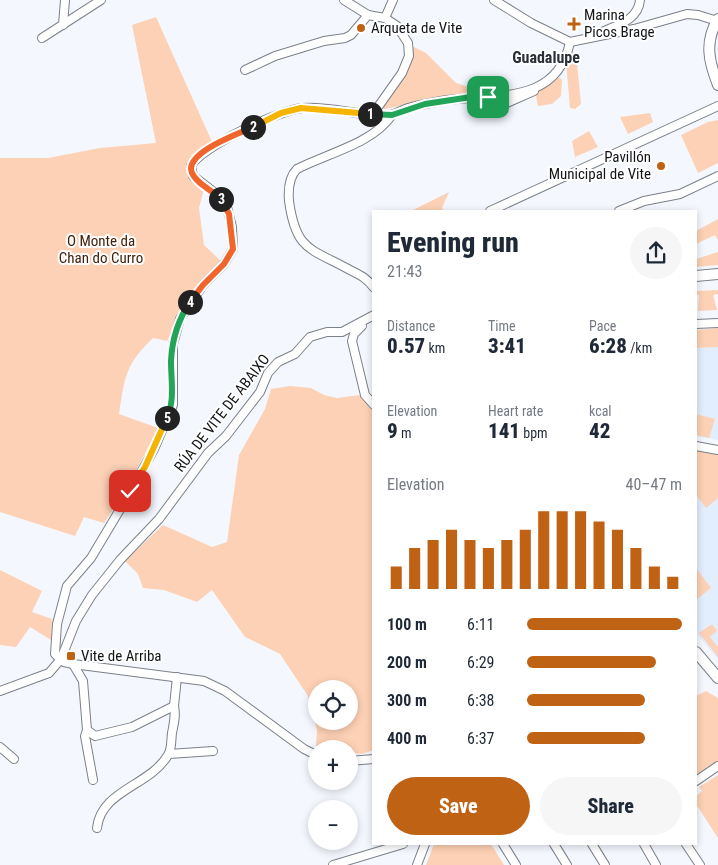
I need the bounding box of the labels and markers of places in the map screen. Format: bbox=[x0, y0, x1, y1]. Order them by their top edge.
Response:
place label: Marina Picos Brage bbox=[584, 6, 655, 41]
marker: Marina Picos Brage bbox=[568, 18, 580, 30]
place label: Arqueta de Vite bbox=[371, 19, 462, 37]
marker: Arqueta de Vite bbox=[355, 22, 367, 34]
pin bbox=[467, 76, 509, 118]
pin: 1 bbox=[358, 102, 382, 126]
pin: 2 bbox=[240, 114, 266, 140]
place label: Pavillón Municipal de Vite bbox=[549, 148, 651, 183]
marker: Pavillón Municipal de Vite bbox=[655, 160, 667, 172]
pin: 3 bbox=[208, 186, 234, 212]
pin: 4 bbox=[178, 290, 202, 314]
pin: 5 bbox=[154, 406, 180, 430]
pin bbox=[109, 470, 151, 512]
place label: Vite de Arriba bbox=[81, 647, 162, 665]
marker: Vite de Arriba bbox=[65, 650, 77, 662]

